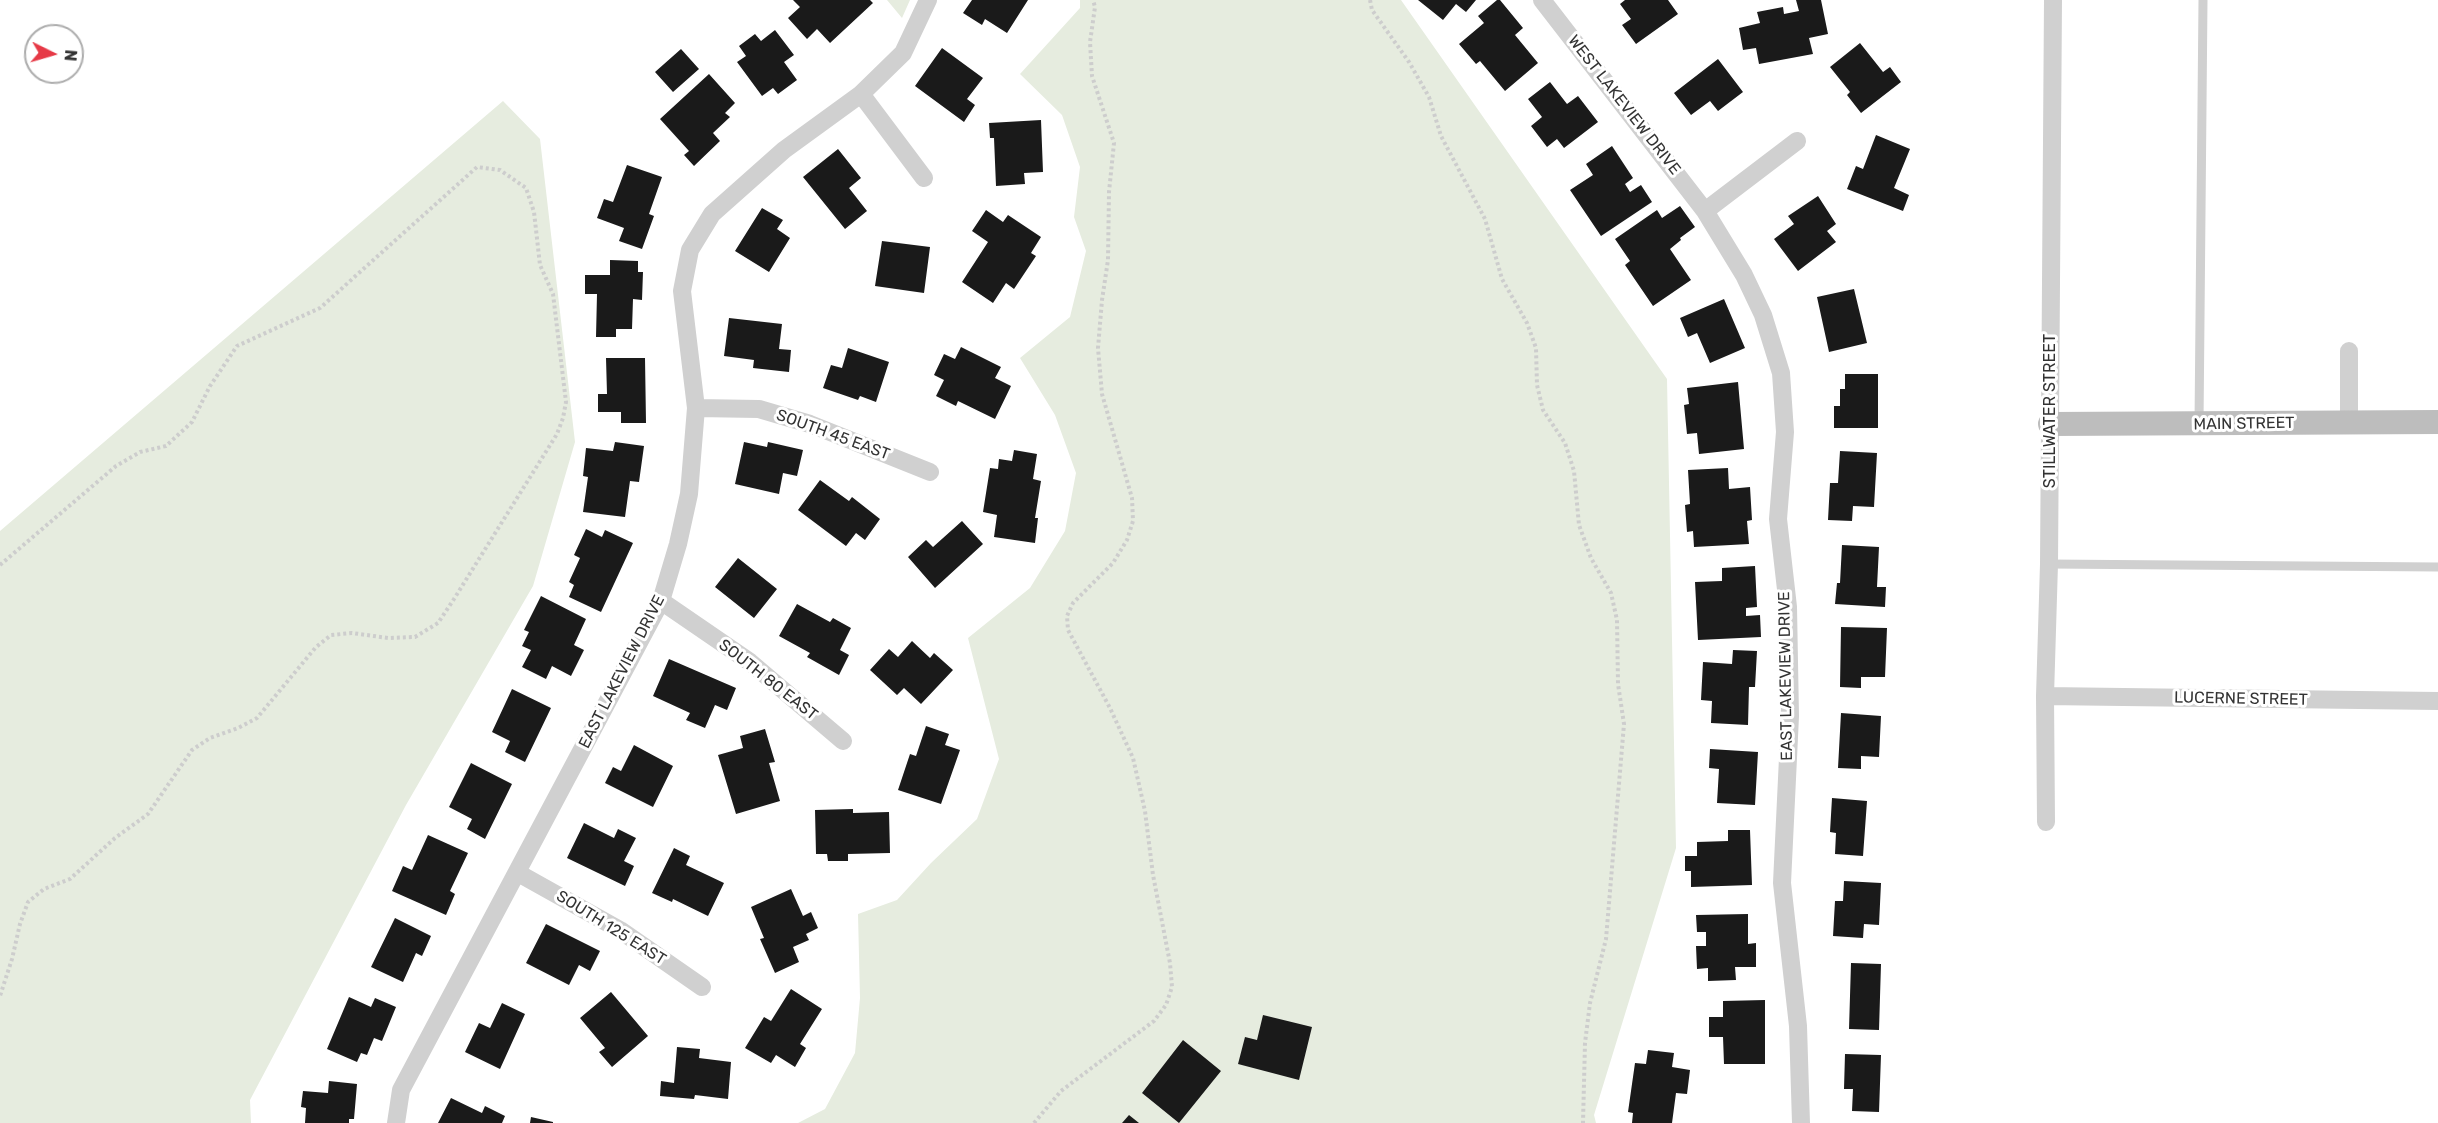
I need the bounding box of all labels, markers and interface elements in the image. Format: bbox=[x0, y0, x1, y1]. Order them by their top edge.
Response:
north arrow bbox=[24, 24, 84, 84]
street label: WEST LAKEVIEW DRIVE bbox=[1564, 31, 1684, 179]
text: N bbox=[60, 49, 80, 62]
street label: STILLWATER STREET bbox=[2040, 334, 2060, 488]
street label: SOUTH 45 EAST bbox=[774, 406, 892, 464]
street label: MAIN STREET bbox=[2193, 414, 2295, 434]
street label: EAST LAKEVIEW DRIVE bbox=[1775, 591, 1797, 761]
street label: EAST LAKEVIEW DRIVE bbox=[575, 592, 669, 752]
street label: SOUTH 80 EAST bbox=[715, 635, 821, 725]
street label: LUCERNE STREET bbox=[2174, 688, 2308, 710]
street label: SOUTH 125 EAST bbox=[553, 887, 669, 969]

